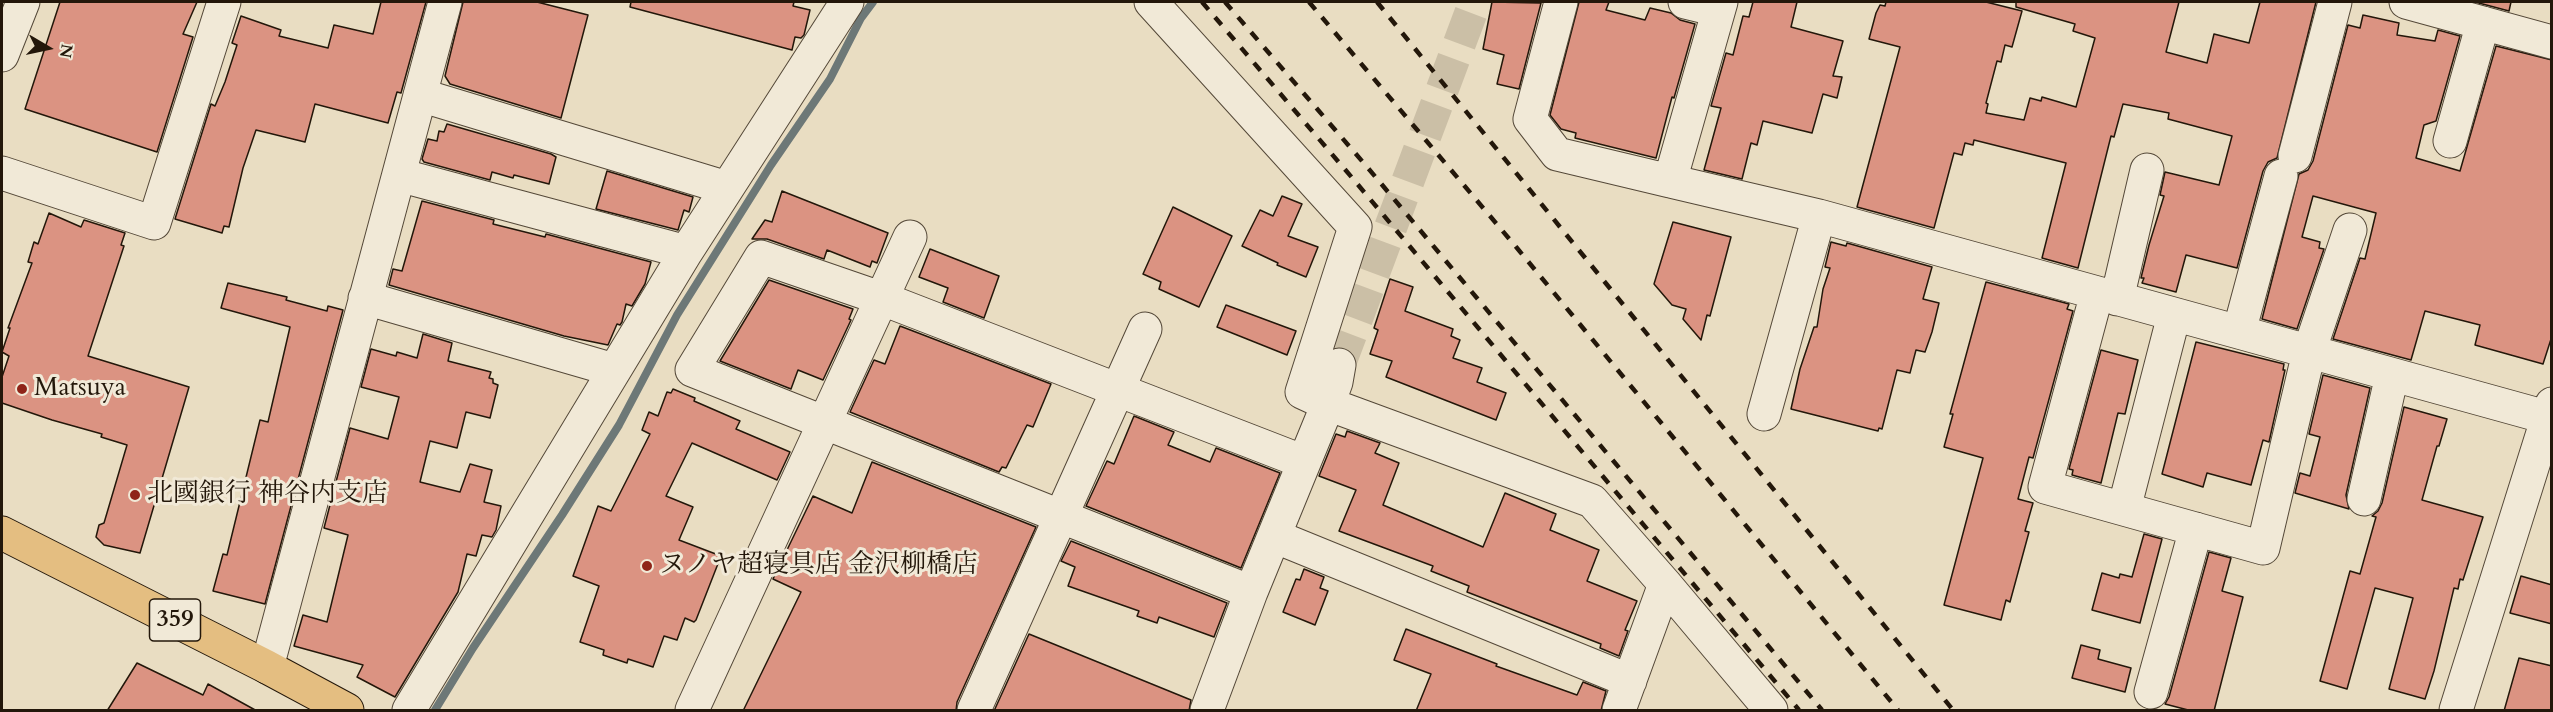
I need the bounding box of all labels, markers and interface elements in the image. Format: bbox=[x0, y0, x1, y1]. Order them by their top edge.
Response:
north arrow bbox=[18, 18, 78, 78]
text: N bbox=[54, 42, 78, 59]
place label: Matsuya bbox=[34, 373, 126, 405]
marker: Matsuya bbox=[15, 382, 29, 396]
place label: 北國銀行 神谷内支店 bbox=[147, 479, 388, 511]
marker: 北國銀行 神谷内支店 bbox=[128, 488, 142, 502]
place label: ヌノヤ超寝具店 金沢柳橋店 bbox=[659, 550, 978, 582]
marker: ヌノヤ超寝具店 金沢柳橋店 bbox=[640, 559, 654, 573]
road number: 359 bbox=[150, 599, 201, 641]

